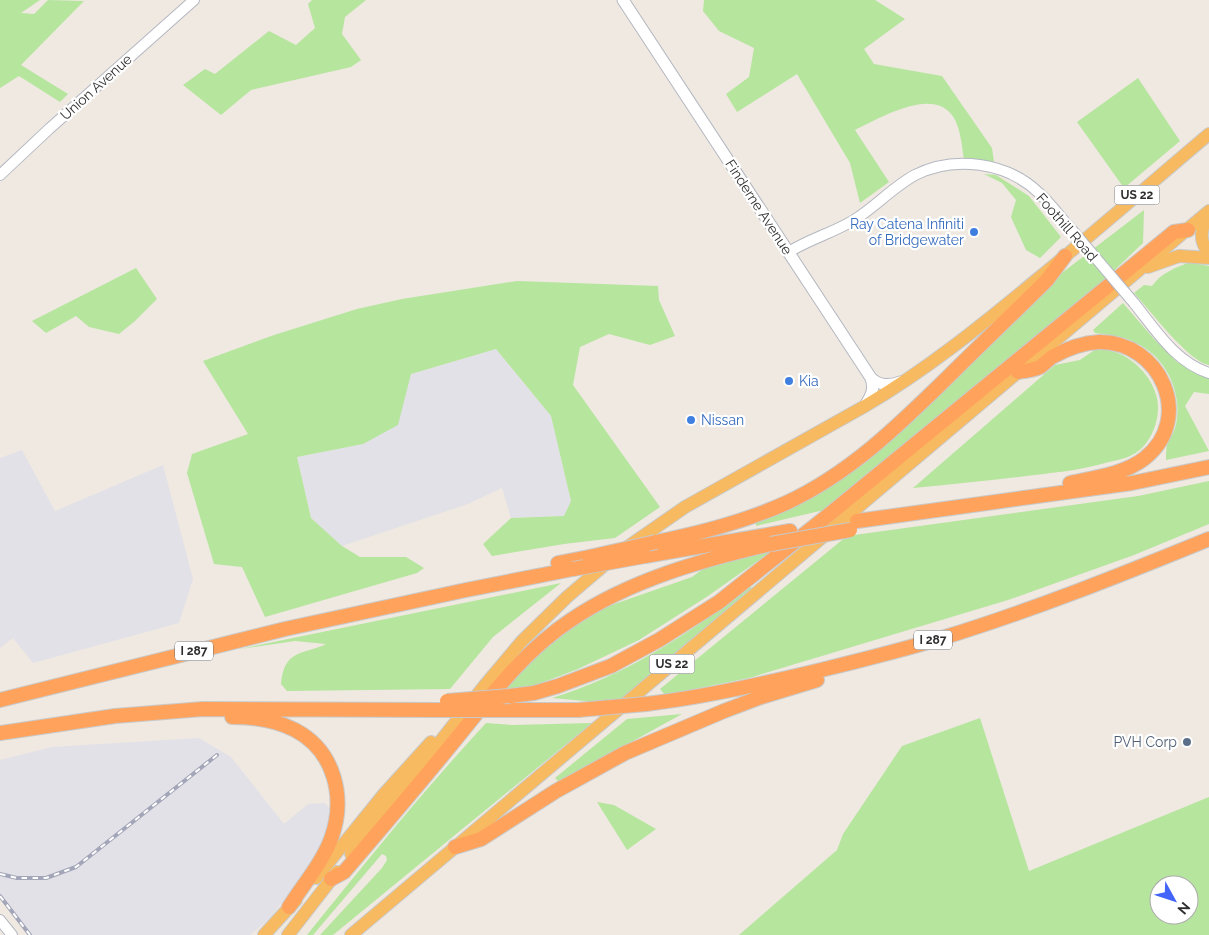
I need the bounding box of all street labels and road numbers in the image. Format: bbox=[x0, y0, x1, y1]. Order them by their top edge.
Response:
street label: Union Avenue bbox=[57, 51, 135, 123]
street label: Finderne Avenue bbox=[722, 157, 796, 257]
road number: US 22 bbox=[1114, 186, 1160, 204]
street label: Foothill Road bbox=[1033, 190, 1101, 264]
road number: I 287 bbox=[914, 630, 952, 650]
road number: I 287 bbox=[175, 641, 213, 660]
road number: US 22 bbox=[650, 654, 694, 674]

